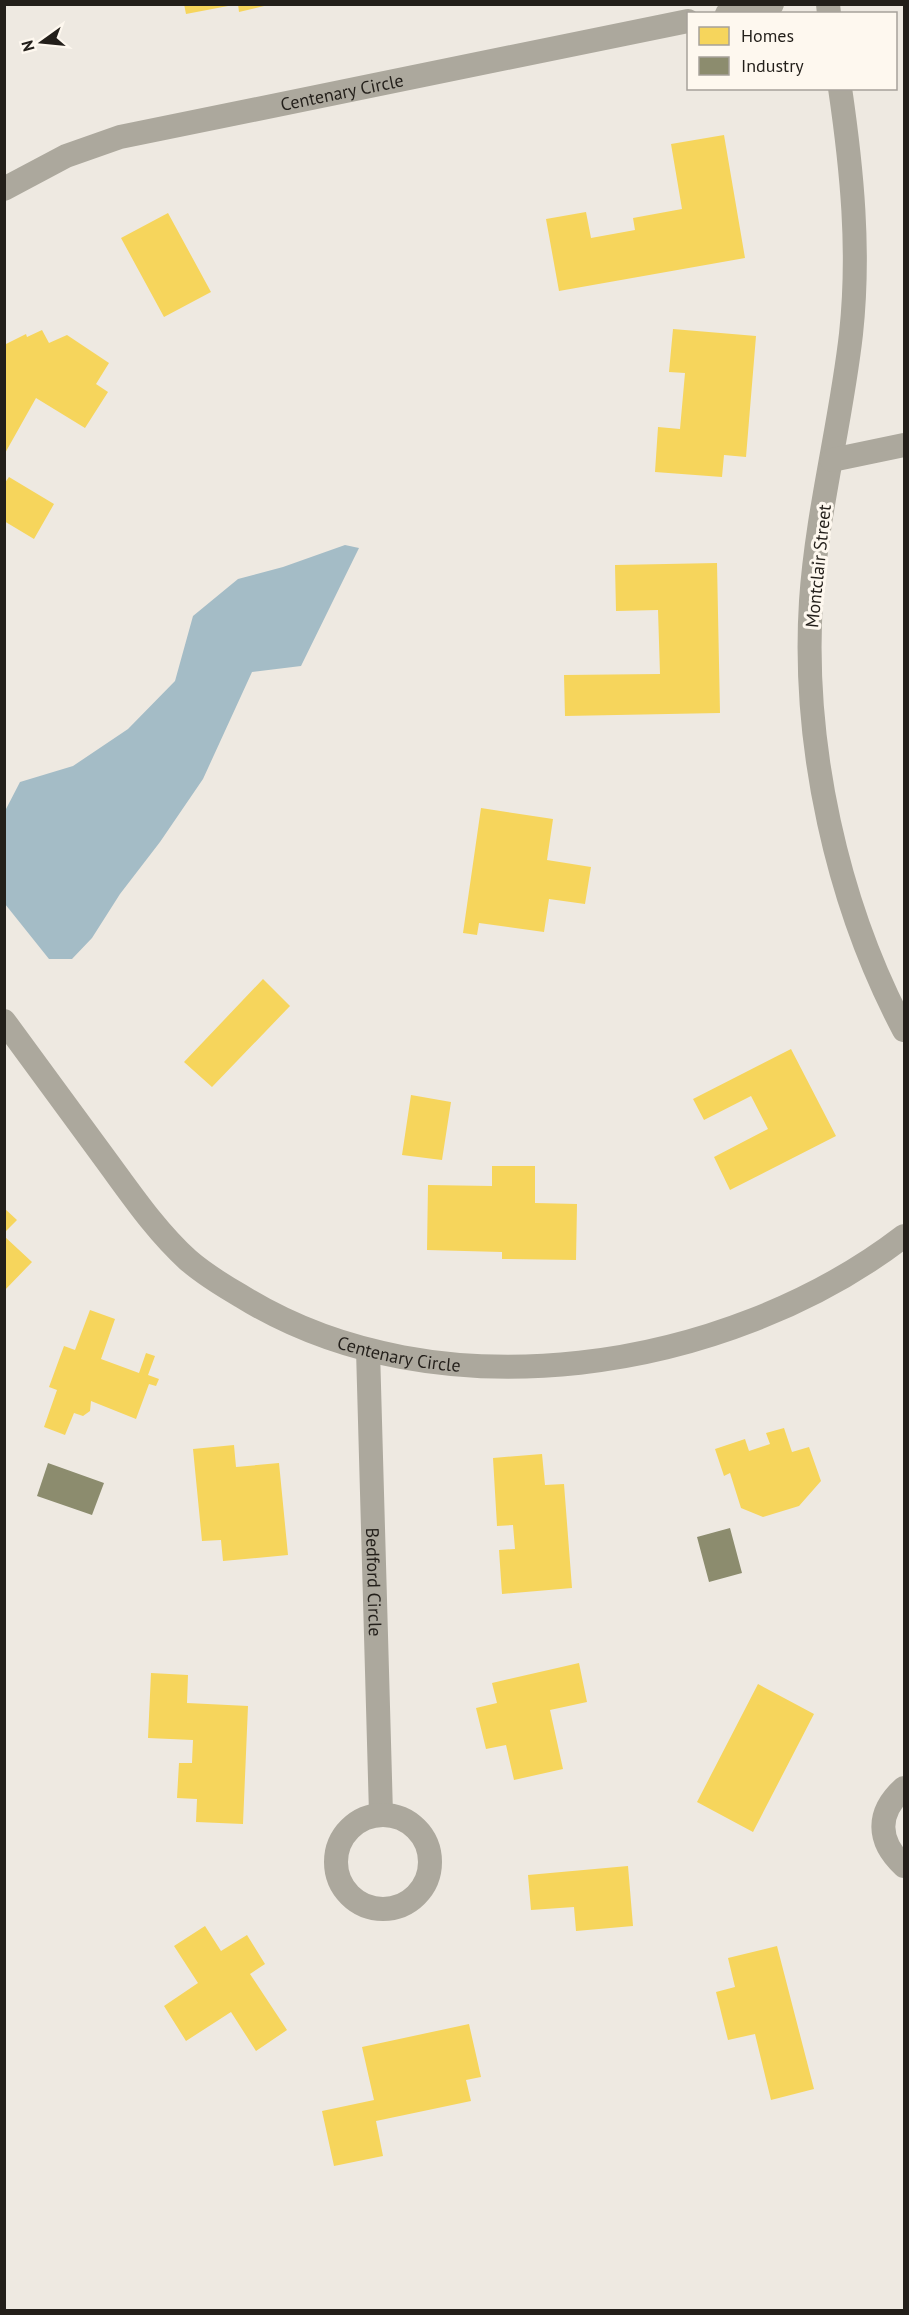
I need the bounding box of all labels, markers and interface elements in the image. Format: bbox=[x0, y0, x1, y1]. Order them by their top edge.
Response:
north arrow bbox=[12, 12, 72, 72]
legend bbox=[687, 12, 897, 90]
text: Homes bbox=[741, 24, 794, 47]
text: N bbox=[16, 38, 39, 54]
text: Industry bbox=[741, 54, 804, 77]
street label: Centenary Circle bbox=[278, 68, 405, 115]
street label: Montclair Street bbox=[800, 503, 836, 629]
street label: Centenary Circle bbox=[335, 1330, 462, 1376]
street label: Bedford Circle bbox=[361, 1527, 388, 1637]

